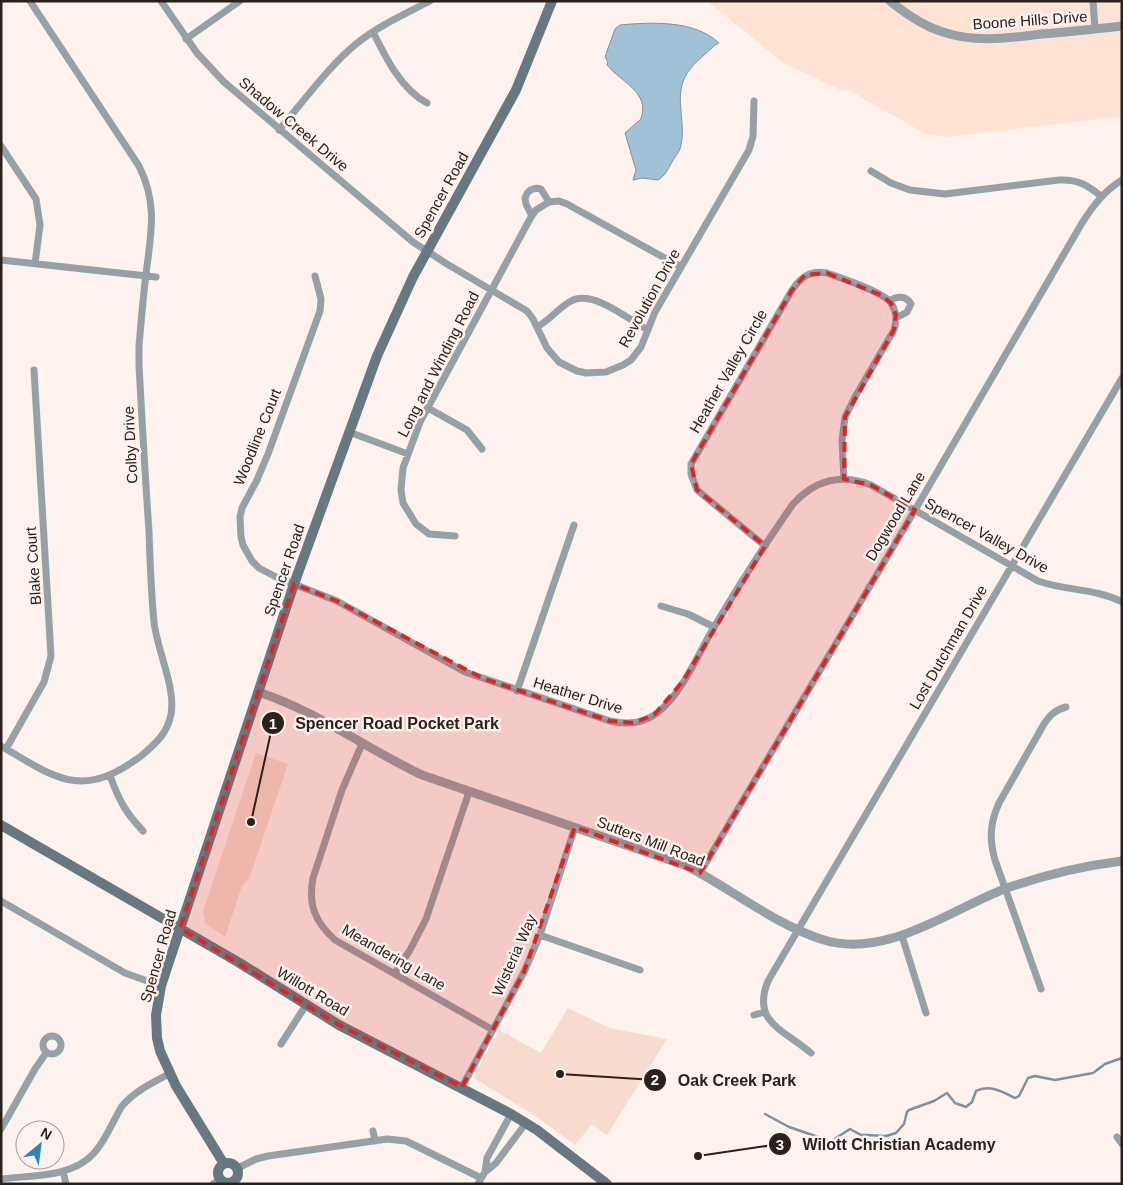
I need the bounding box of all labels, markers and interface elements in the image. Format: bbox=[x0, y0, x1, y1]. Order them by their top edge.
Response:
street label: Boone Hills Drive bbox=[972, 8, 1088, 32]
street label: Shadow Creek Drive bbox=[236, 73, 352, 175]
street label: Spencer Road bbox=[410, 149, 472, 241]
street label: Revolution Drive bbox=[615, 246, 683, 350]
street label: Long and Winding Road bbox=[394, 288, 482, 440]
street label: Heather Valley Circle bbox=[686, 306, 770, 436]
street label: Woodline Court bbox=[230, 385, 285, 488]
street label: Colby Drive bbox=[119, 406, 141, 484]
street label: Dogwood Lane bbox=[862, 468, 928, 564]
street label: Spencer Valley Drive bbox=[922, 494, 1052, 576]
street label: Spencer Road bbox=[260, 522, 308, 618]
street label: Blake Court bbox=[22, 525, 44, 606]
street label: Lost Dutchman Drive bbox=[906, 582, 990, 712]
street label: Heather Drive bbox=[531, 673, 625, 717]
callout: Spencer Road Pocket Park bbox=[260, 708, 509, 739]
text: 1 bbox=[269, 715, 277, 732]
text: Spencer Road Pocket Park bbox=[295, 715, 499, 732]
street label: Sutters Mill Road bbox=[595, 813, 707, 869]
street label: Spencer Road bbox=[137, 908, 179, 1004]
street label: Wisteria Way bbox=[488, 911, 540, 999]
street label: Meandering Lane bbox=[339, 920, 449, 994]
street label: Willott Road bbox=[274, 963, 352, 1019]
callout: Oak Creek Park bbox=[642, 1065, 806, 1096]
text: 2 bbox=[651, 1071, 659, 1088]
text: Oak Creek Park bbox=[678, 1072, 796, 1089]
north arrow bbox=[15, 1120, 65, 1170]
text: N bbox=[38, 1124, 55, 1143]
callout: Wilott Christian Academy bbox=[767, 1129, 1006, 1160]
text: 3 bbox=[776, 1136, 784, 1153]
text: Wilott Christian Academy bbox=[802, 1136, 996, 1153]

